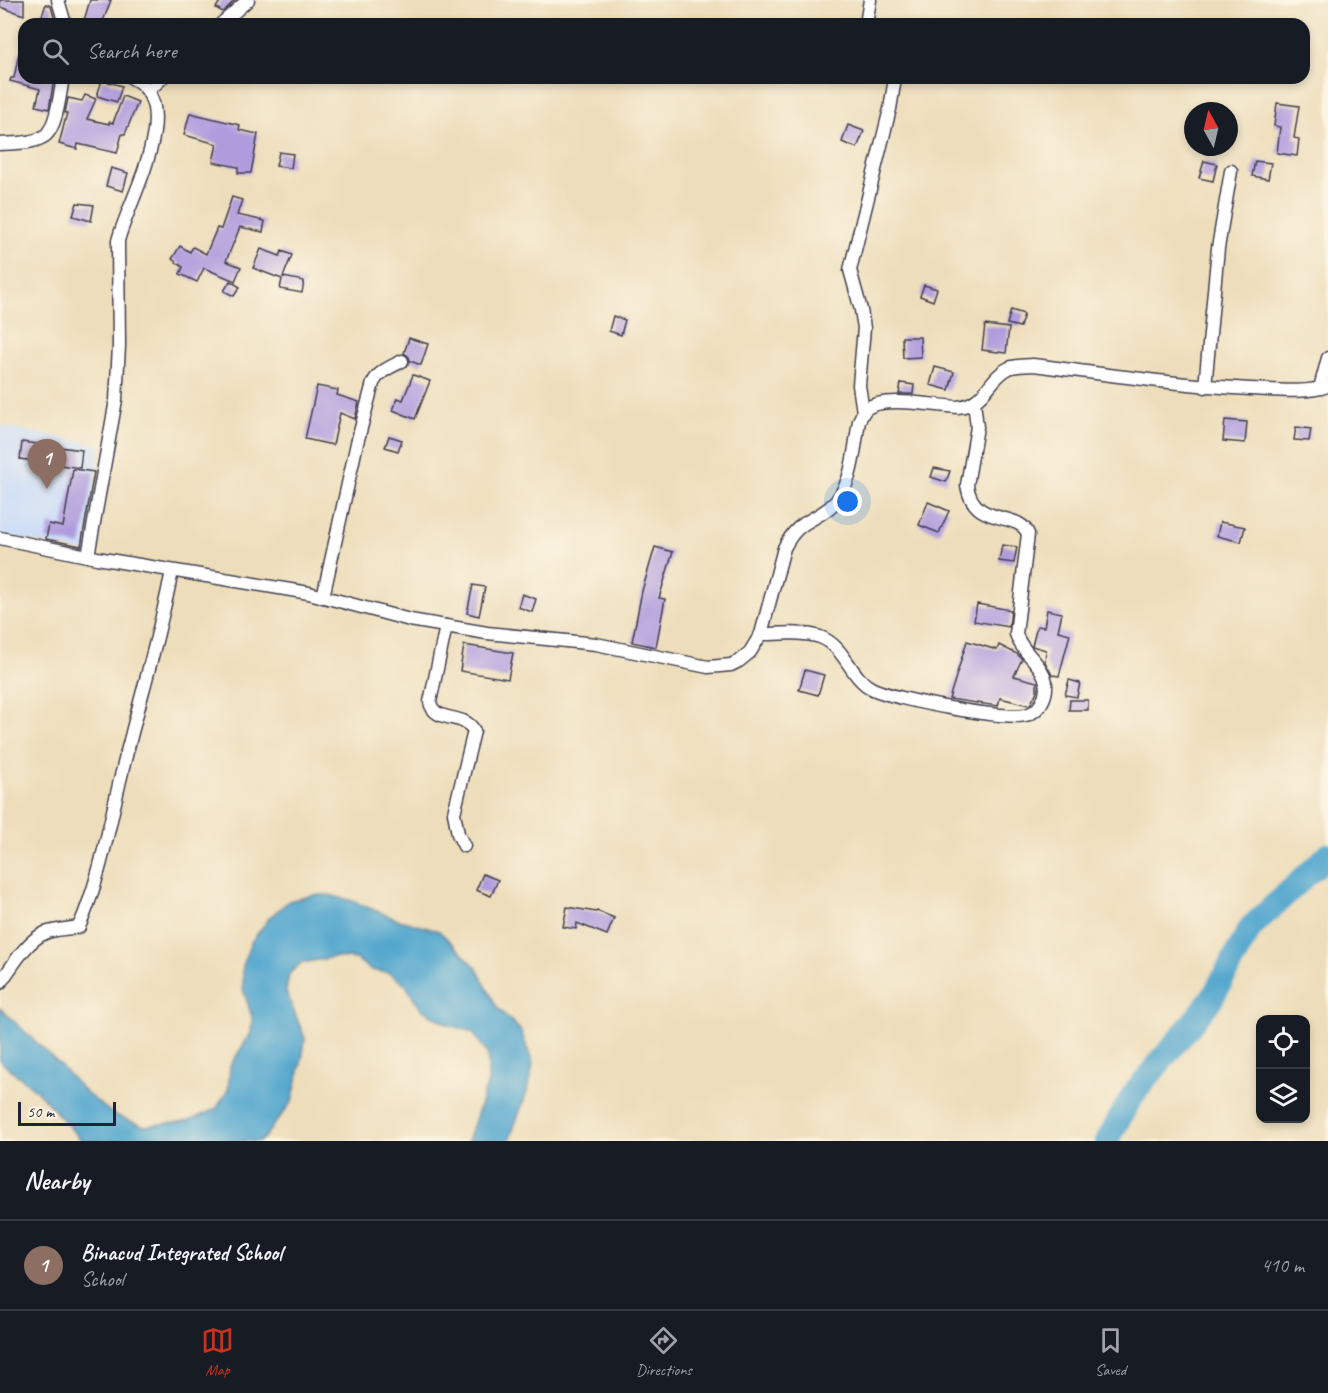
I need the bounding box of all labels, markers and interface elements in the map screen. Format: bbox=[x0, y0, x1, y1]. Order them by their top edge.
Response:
search box bbox=[18, 18, 1310, 84]
icon: search bbox=[39, 35, 72, 68]
text: Search here bbox=[87, 37, 177, 65]
north arrow bbox=[1184, 102, 1238, 156]
pin: 1 bbox=[28, 440, 66, 489]
your location bbox=[833, 487, 862, 516]
map controls bbox=[1256, 1015, 1310, 1123]
button: locate bbox=[1256, 1015, 1310, 1069]
button: layers bbox=[1256, 1069, 1310, 1123]
scale bar bbox=[18, 1099, 116, 1126]
text: 50 m bbox=[27, 1102, 54, 1122]
text: Nearby bbox=[24, 1164, 89, 1197]
text: Binacud Integrated School bbox=[81, 1239, 282, 1267]
text: 1 bbox=[39, 1253, 48, 1278]
text: 410 m bbox=[1261, 1253, 1304, 1278]
text: School bbox=[81, 1267, 124, 1292]
tab: Map bbox=[201, 1324, 234, 1380]
tab: Directions bbox=[636, 1324, 692, 1380]
tab: Saved bbox=[1094, 1324, 1127, 1380]

